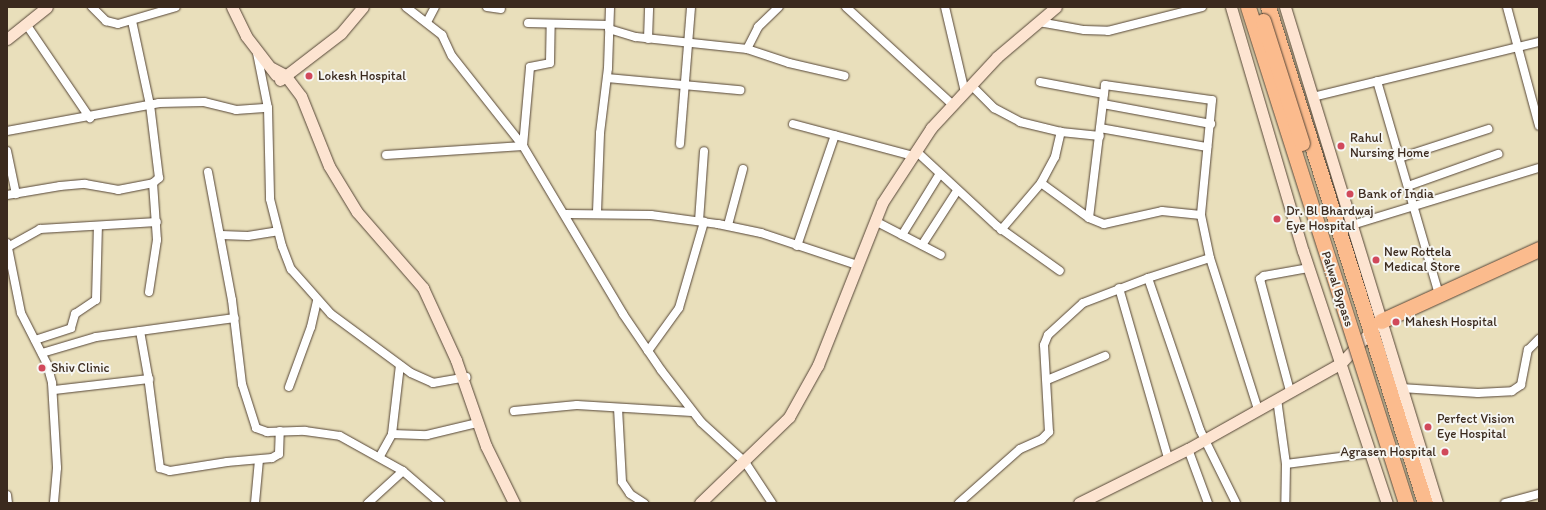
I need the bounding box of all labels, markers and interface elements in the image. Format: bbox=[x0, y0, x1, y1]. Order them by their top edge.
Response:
place label: Lokesh Hospital bbox=[318, 68, 406, 84]
marker: Lokesh Hospital bbox=[303, 70, 315, 82]
place label: Rahul Nursing Home bbox=[1350, 131, 1430, 162]
marker: Rahul Nursing Home bbox=[1335, 140, 1347, 152]
place label: Bank of India bbox=[1358, 186, 1433, 202]
marker: Bank of India bbox=[1345, 189, 1355, 199]
place label: Dr. Bl Bhardwaj Eye Hospital bbox=[1286, 204, 1373, 235]
marker: Dr. Bl Bhardwaj Eye Hospital bbox=[1271, 213, 1283, 225]
place label: New Rottela Medical Store bbox=[1384, 245, 1460, 276]
street label: Palwal Bypass bbox=[1317, 249, 1357, 329]
marker: New Rottela Medical Store bbox=[1371, 255, 1381, 265]
place label: Mahesh Hospital bbox=[1405, 314, 1497, 330]
marker: Mahesh Hospital bbox=[1390, 316, 1402, 328]
place label: Shiv Clinic bbox=[51, 360, 109, 376]
marker: Shiv Clinic bbox=[36, 362, 48, 374]
place label: Perfect Vision Eye Hospital bbox=[1437, 412, 1514, 443]
marker: Perfect Vision Eye Hospital bbox=[1422, 421, 1434, 433]
place label: Agrasen Hospital bbox=[1341, 444, 1436, 460]
marker: Agrasen Hospital bbox=[1439, 446, 1451, 458]

